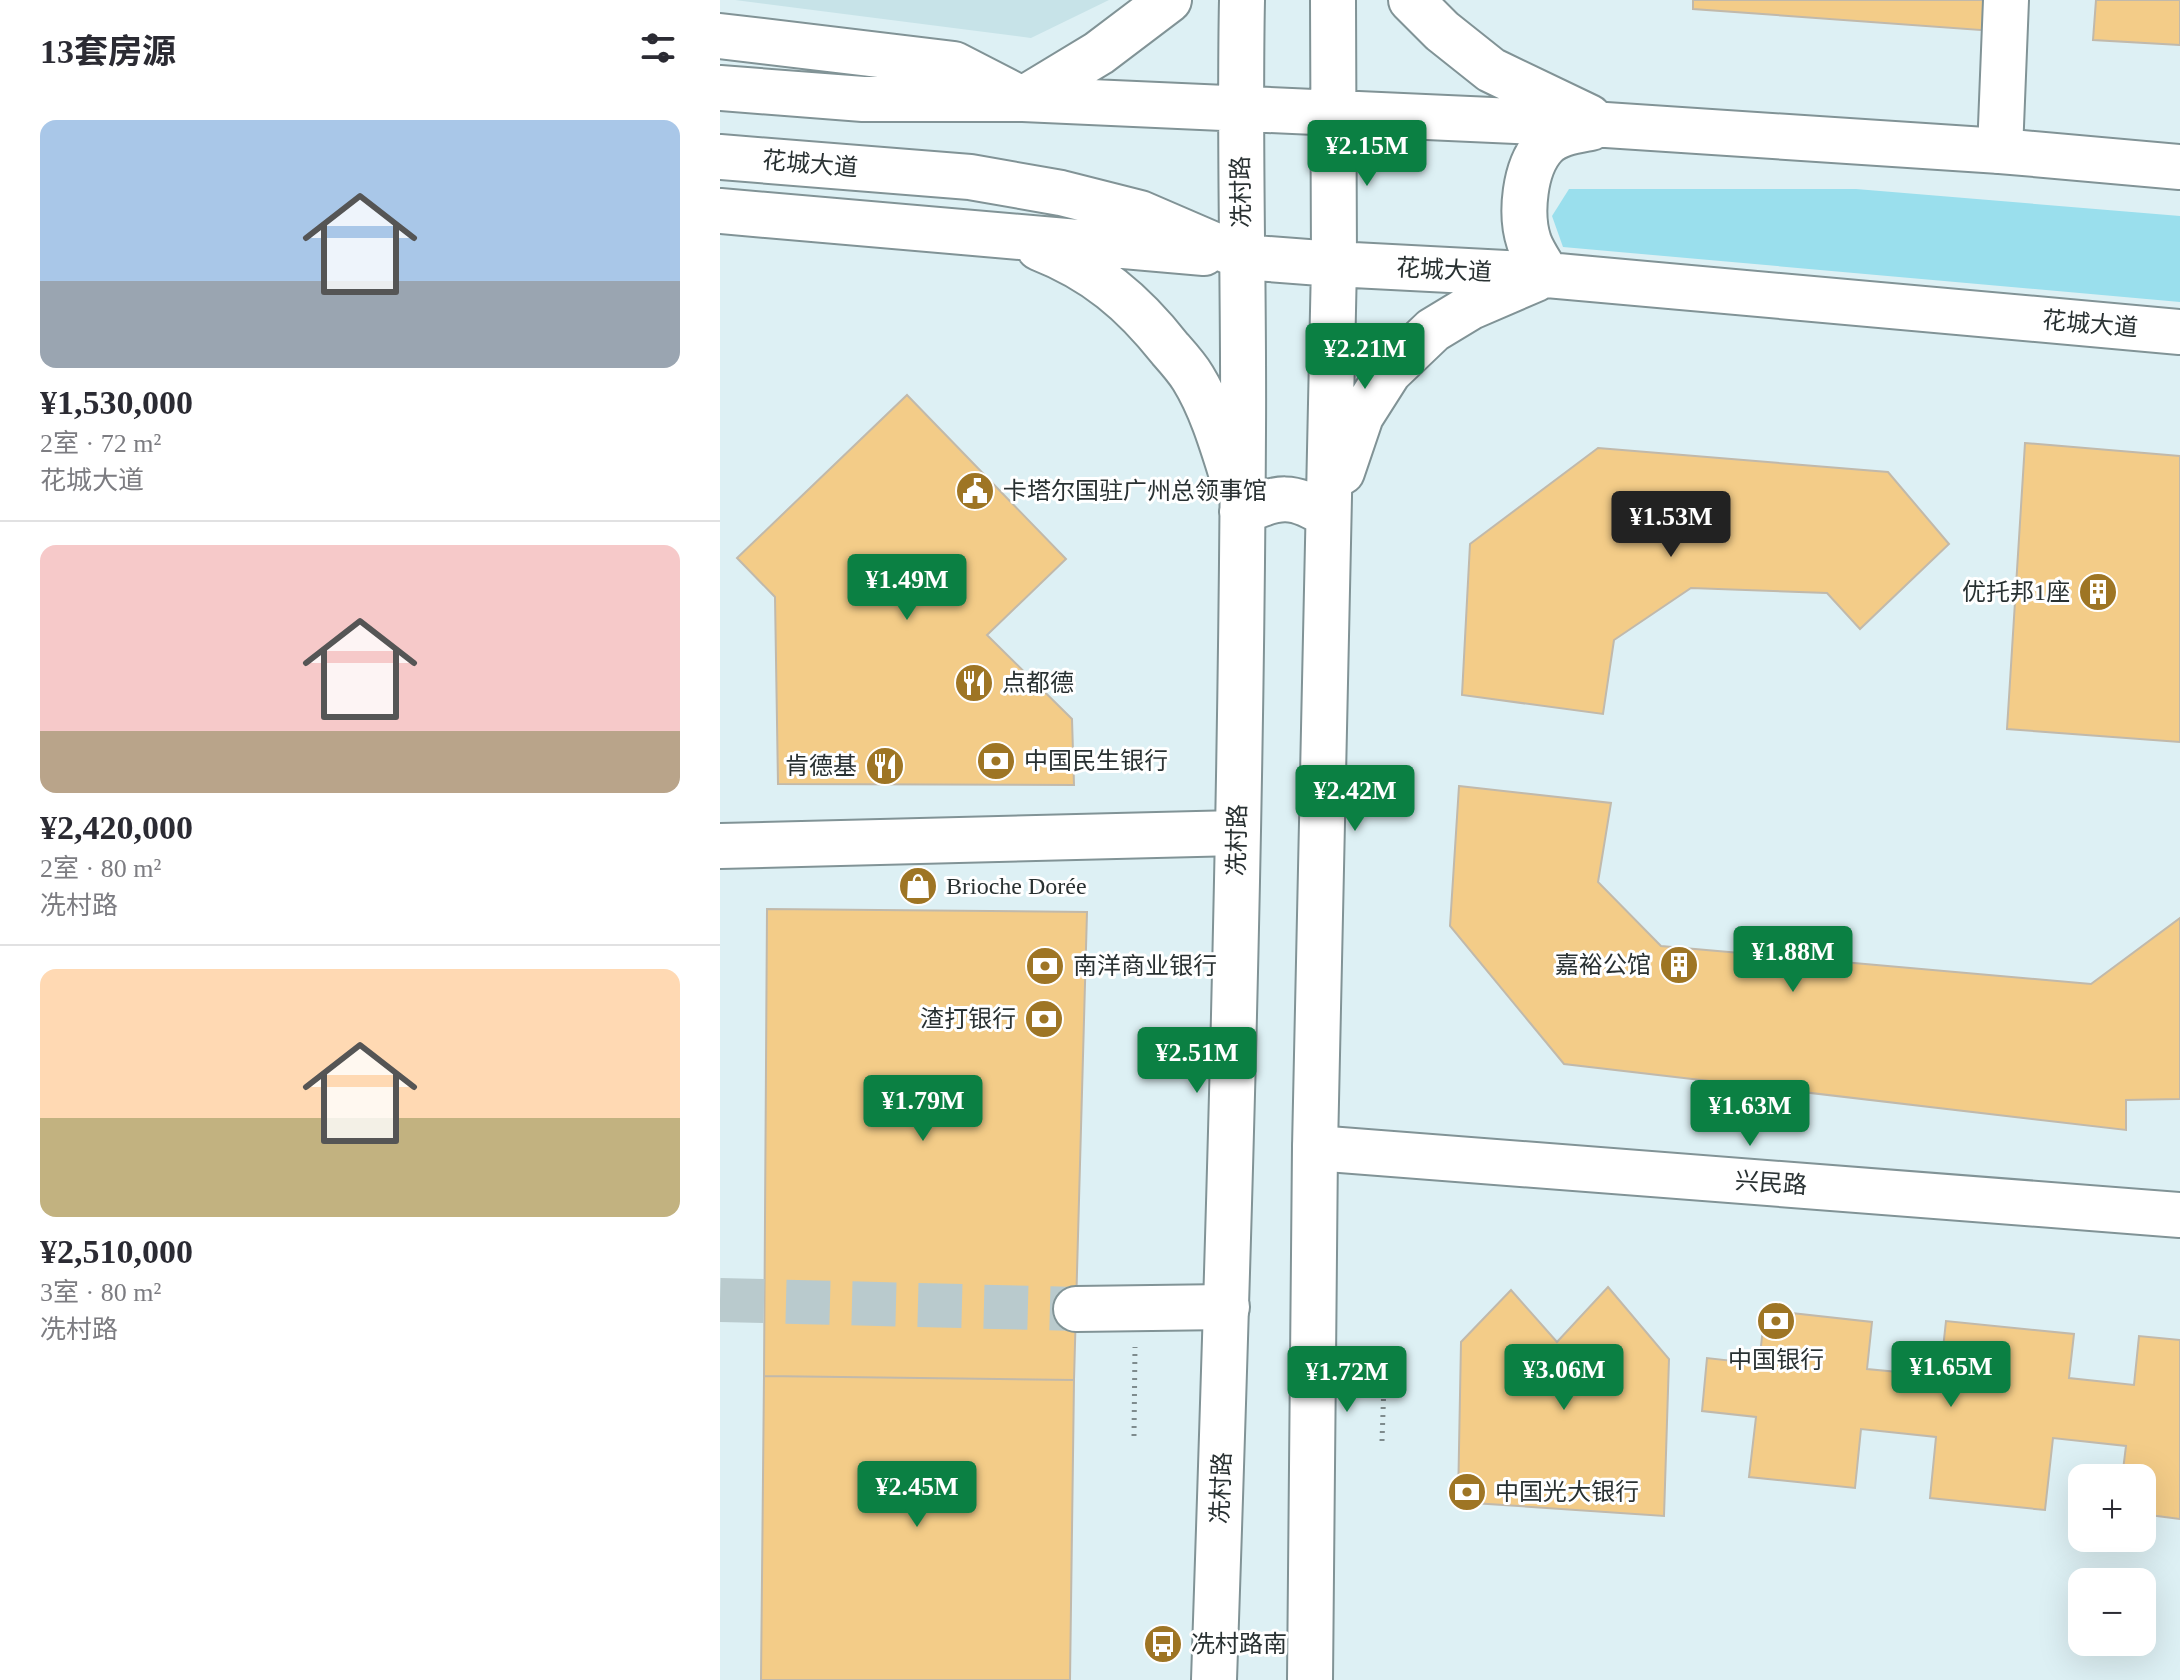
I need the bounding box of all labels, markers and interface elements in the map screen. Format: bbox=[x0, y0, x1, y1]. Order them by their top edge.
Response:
icon: filters bbox=[636, 26, 680, 70]
text: 13套房源 bbox=[40, 33, 176, 70]
pin: ¥2.15M bbox=[1302, 120, 1432, 188]
text: ¥2.15M bbox=[1325, 131, 1409, 160]
street label: 花城大道 bbox=[761, 147, 859, 181]
street label: 冼村路 bbox=[1227, 156, 1255, 228]
icon: home bbox=[288, 172, 432, 316]
street label: 花城大道 bbox=[1395, 255, 1493, 285]
street label: 花城大道 bbox=[2041, 307, 2139, 341]
pin: ¥2.21M bbox=[1300, 323, 1430, 391]
text: ¥2.21M bbox=[1323, 334, 1407, 363]
text: ¥1,530,000 bbox=[40, 384, 193, 421]
text: 2室 · 72 m² bbox=[40, 429, 161, 458]
text: 花城大道 bbox=[40, 466, 144, 495]
public building icon: 卡塔尔国驻广州总领事馆 bbox=[954, 470, 996, 512]
place label: 卡塔尔国驻广州总领事馆 bbox=[1003, 478, 1267, 504]
pin: ¥1.53M bbox=[1606, 491, 1736, 559]
text: ¥1.53M bbox=[1629, 502, 1713, 531]
pin: ¥1.49M bbox=[842, 554, 972, 622]
text: ¥1.49M bbox=[865, 565, 949, 594]
building icon: 优托邦1座 bbox=[2077, 571, 2119, 613]
place label: 优托邦1座 bbox=[1962, 579, 2070, 605]
icon: home bbox=[288, 597, 432, 741]
restaurant icon: 点都德 bbox=[953, 662, 995, 704]
place label: 点都德 bbox=[1002, 670, 1074, 696]
bank icon: 中国民生银行 bbox=[975, 740, 1017, 782]
restaurant icon: 肯德基 bbox=[864, 745, 906, 787]
place label: 中国民生银行 bbox=[1024, 748, 1168, 774]
place label: 肯德基 bbox=[785, 753, 857, 779]
pin: ¥2.42M bbox=[1290, 765, 1420, 833]
text: ¥2.42M bbox=[1313, 776, 1397, 805]
street label: 冼村路 bbox=[1223, 804, 1251, 876]
text: ¥2,420,000 bbox=[40, 809, 193, 846]
text: 2室 · 80 m² bbox=[40, 854, 161, 883]
shop icon: Brioche Dorée bbox=[897, 865, 939, 907]
place label: Brioche Dorée bbox=[946, 873, 1087, 899]
text: 冼村路 bbox=[40, 891, 118, 920]
pin: ¥1.88M bbox=[1728, 926, 1858, 994]
text: ¥1.88M bbox=[1751, 937, 1835, 966]
building icon: 嘉裕公馆 bbox=[1658, 944, 1700, 986]
bank icon: 南洋商业银行 bbox=[1024, 945, 1066, 987]
place label: 嘉裕公馆 bbox=[1555, 952, 1651, 978]
place label: 南洋商业银行 bbox=[1073, 953, 1217, 979]
bank icon: 渣打银行 bbox=[1023, 998, 1065, 1040]
place label: 渣打银行 bbox=[920, 1006, 1016, 1032]
icon: home bbox=[288, 1021, 432, 1165]
pin: ¥2.51M bbox=[1132, 1027, 1262, 1095]
text: ¥2.51M bbox=[1155, 1038, 1239, 1067]
pin: ¥1.79M bbox=[858, 1075, 988, 1143]
pin: ¥1.63M bbox=[1685, 1080, 1815, 1148]
text: ¥1.79M bbox=[881, 1086, 965, 1115]
text: ¥1.63M bbox=[1708, 1091, 1792, 1120]
street label: 兴民路 bbox=[1734, 1168, 1808, 1198]
text: ¥2,510,000 bbox=[40, 1233, 193, 1270]
text: 3室 · 80 m² bbox=[40, 1278, 161, 1307]
bank icon: 中国银行 bbox=[1755, 1300, 1797, 1342]
text: 冼村路 bbox=[40, 1315, 118, 1344]
pin: ¥1.65M bbox=[1886, 1341, 2016, 1409]
pin: ¥3.06M bbox=[1499, 1344, 1629, 1412]
pin: ¥1.72M bbox=[1282, 1346, 1412, 1414]
place label: 中国银行 bbox=[1728, 1347, 1824, 1373]
text: ¥1.65M bbox=[1909, 1352, 1993, 1381]
text: ¥3.06M bbox=[1522, 1355, 1606, 1384]
text: ¥1.72M bbox=[1305, 1357, 1389, 1386]
street label: 冼村路 bbox=[1207, 1452, 1235, 1524]
pin: ¥2.45M bbox=[852, 1461, 982, 1529]
map controls bbox=[2068, 1464, 2156, 1656]
button: + bbox=[2068, 1464, 2156, 1552]
bank icon: 中国光大银行 bbox=[1446, 1471, 1488, 1513]
text: ¥2.45M bbox=[875, 1472, 959, 1501]
place label: 中国光大银行 bbox=[1495, 1479, 1639, 1505]
button: − bbox=[2068, 1568, 2156, 1656]
bus stop icon: 冼村路南 bbox=[1142, 1623, 1184, 1665]
place label: 冼村路南 bbox=[1191, 1631, 1287, 1657]

